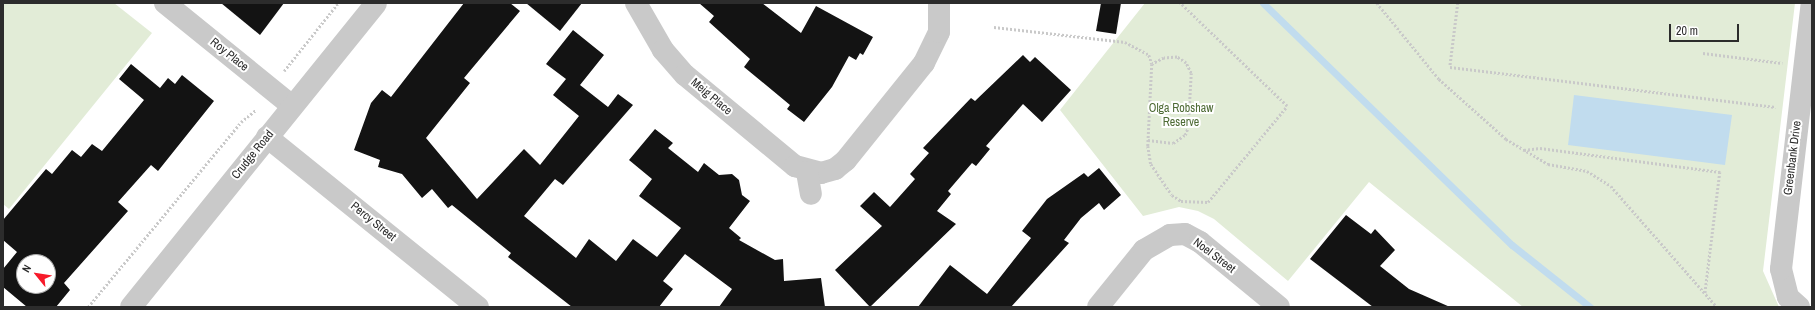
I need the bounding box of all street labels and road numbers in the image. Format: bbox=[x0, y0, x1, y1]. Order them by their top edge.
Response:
street label: Roy Place bbox=[207, 35, 251, 75]
street label: Meig Place bbox=[688, 76, 734, 118]
street label: Greenbank Drive bbox=[1781, 120, 1805, 196]
street label: Crudge Road bbox=[229, 128, 277, 182]
street label: Percy Street bbox=[347, 199, 399, 245]
street label: Noel Street bbox=[1190, 235, 1238, 277]

